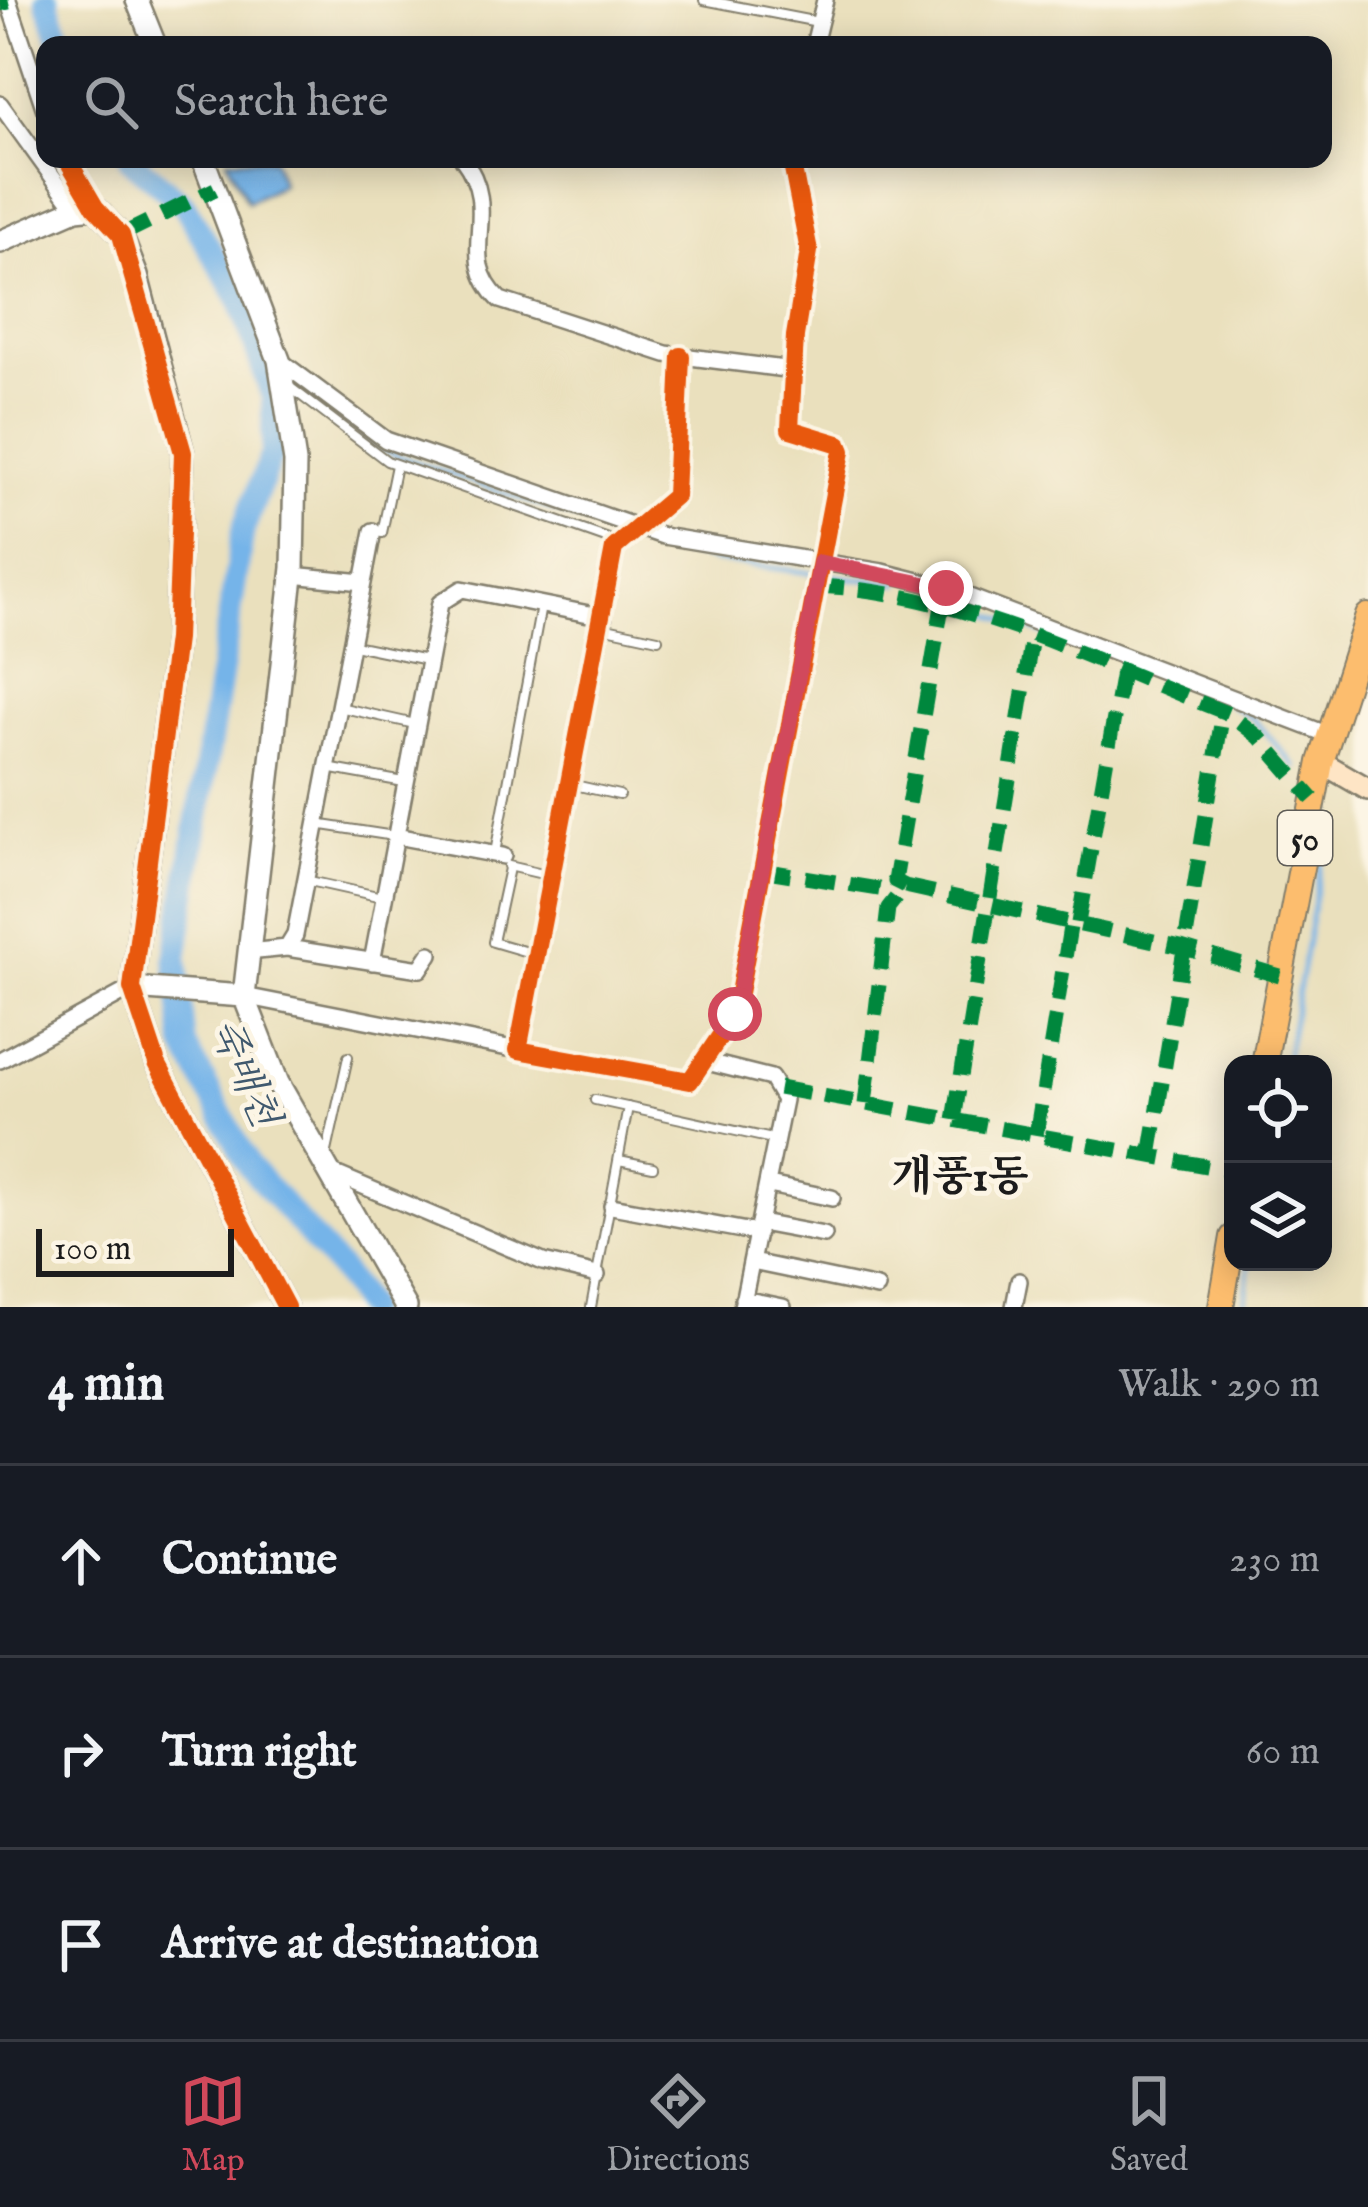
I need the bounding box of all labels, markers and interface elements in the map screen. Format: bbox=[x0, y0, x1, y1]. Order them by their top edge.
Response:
search box bbox=[36, 36, 1332, 168]
icon: search bbox=[78, 69, 144, 135]
text: Search here bbox=[174, 74, 388, 131]
route end bbox=[919, 561, 973, 615]
road number: 50 bbox=[1278, 811, 1332, 865]
route start bbox=[708, 987, 762, 1041]
water label: 죽배천 bbox=[197, 1012, 289, 1137]
map controls bbox=[1224, 1055, 1332, 1271]
button: locate bbox=[1224, 1055, 1332, 1163]
district label: 개풍1동 bbox=[891, 1152, 1029, 1205]
button: layers bbox=[1224, 1163, 1332, 1271]
scale bar bbox=[36, 1223, 234, 1276]
text: 100 m bbox=[54, 1229, 131, 1271]
text: 4 min bbox=[48, 1353, 164, 1418]
text: Walk · 290 m bbox=[1118, 1361, 1320, 1410]
icon: ahead bbox=[48, 1528, 114, 1594]
text: Continue bbox=[162, 1532, 337, 1589]
text: 230 m bbox=[1229, 1536, 1320, 1585]
icon: right bbox=[48, 1720, 114, 1786]
text: Turn right bbox=[162, 1724, 357, 1781]
text: 60 m bbox=[1246, 1728, 1320, 1777]
icon: arrive bbox=[48, 1912, 114, 1978]
text: Arrive at destination bbox=[162, 1916, 539, 1973]
tab: Map bbox=[180, 2068, 246, 2182]
tab: Directions bbox=[606, 2068, 750, 2182]
tab: Saved bbox=[1110, 2068, 1188, 2182]

